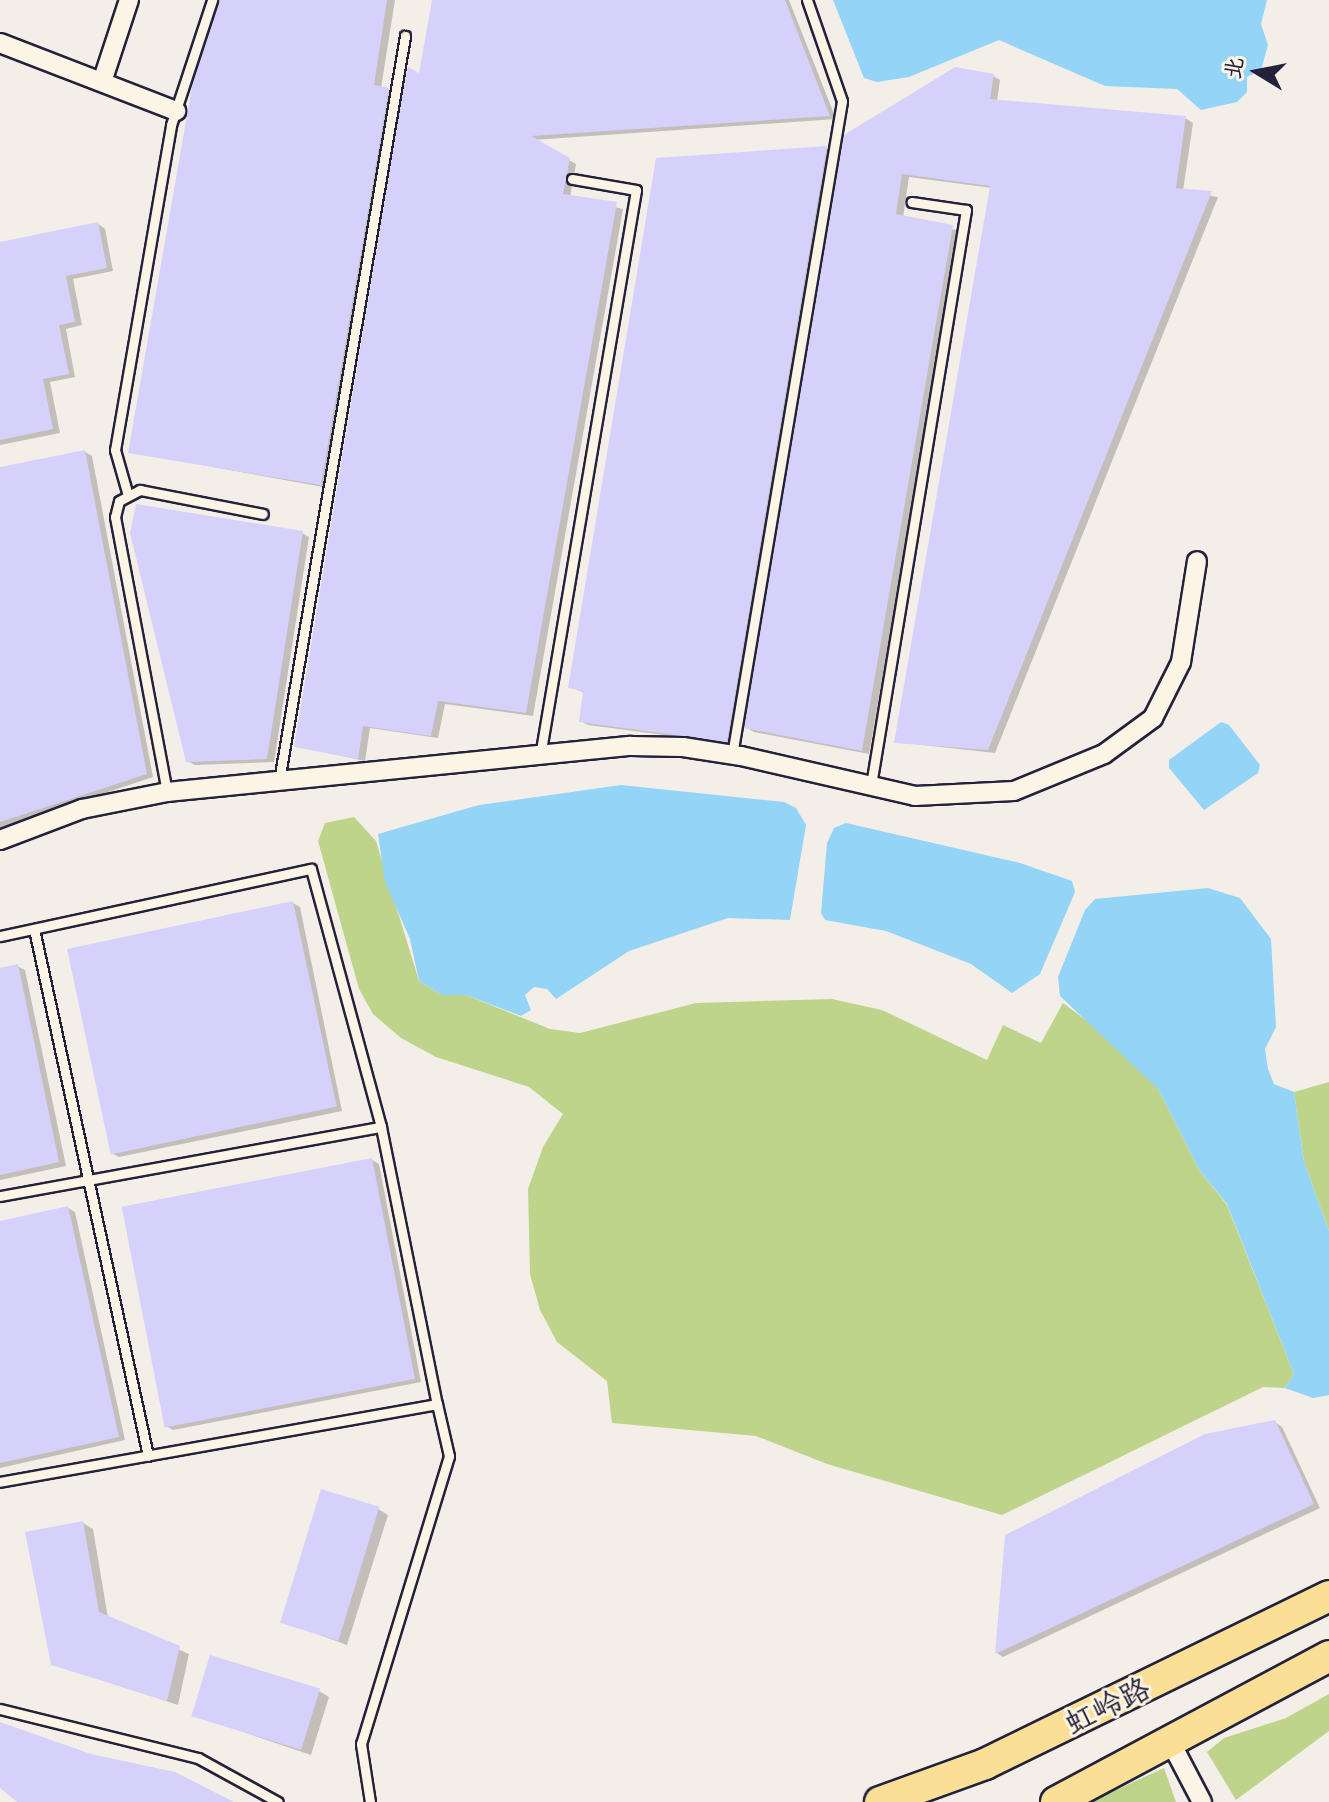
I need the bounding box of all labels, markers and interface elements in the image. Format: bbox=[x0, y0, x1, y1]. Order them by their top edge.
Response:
north arrow bbox=[1217, 32, 1297, 112]
text: 北 bbox=[1217, 54, 1250, 81]
street label: 虹岭路 bbox=[1059, 1669, 1155, 1741]

